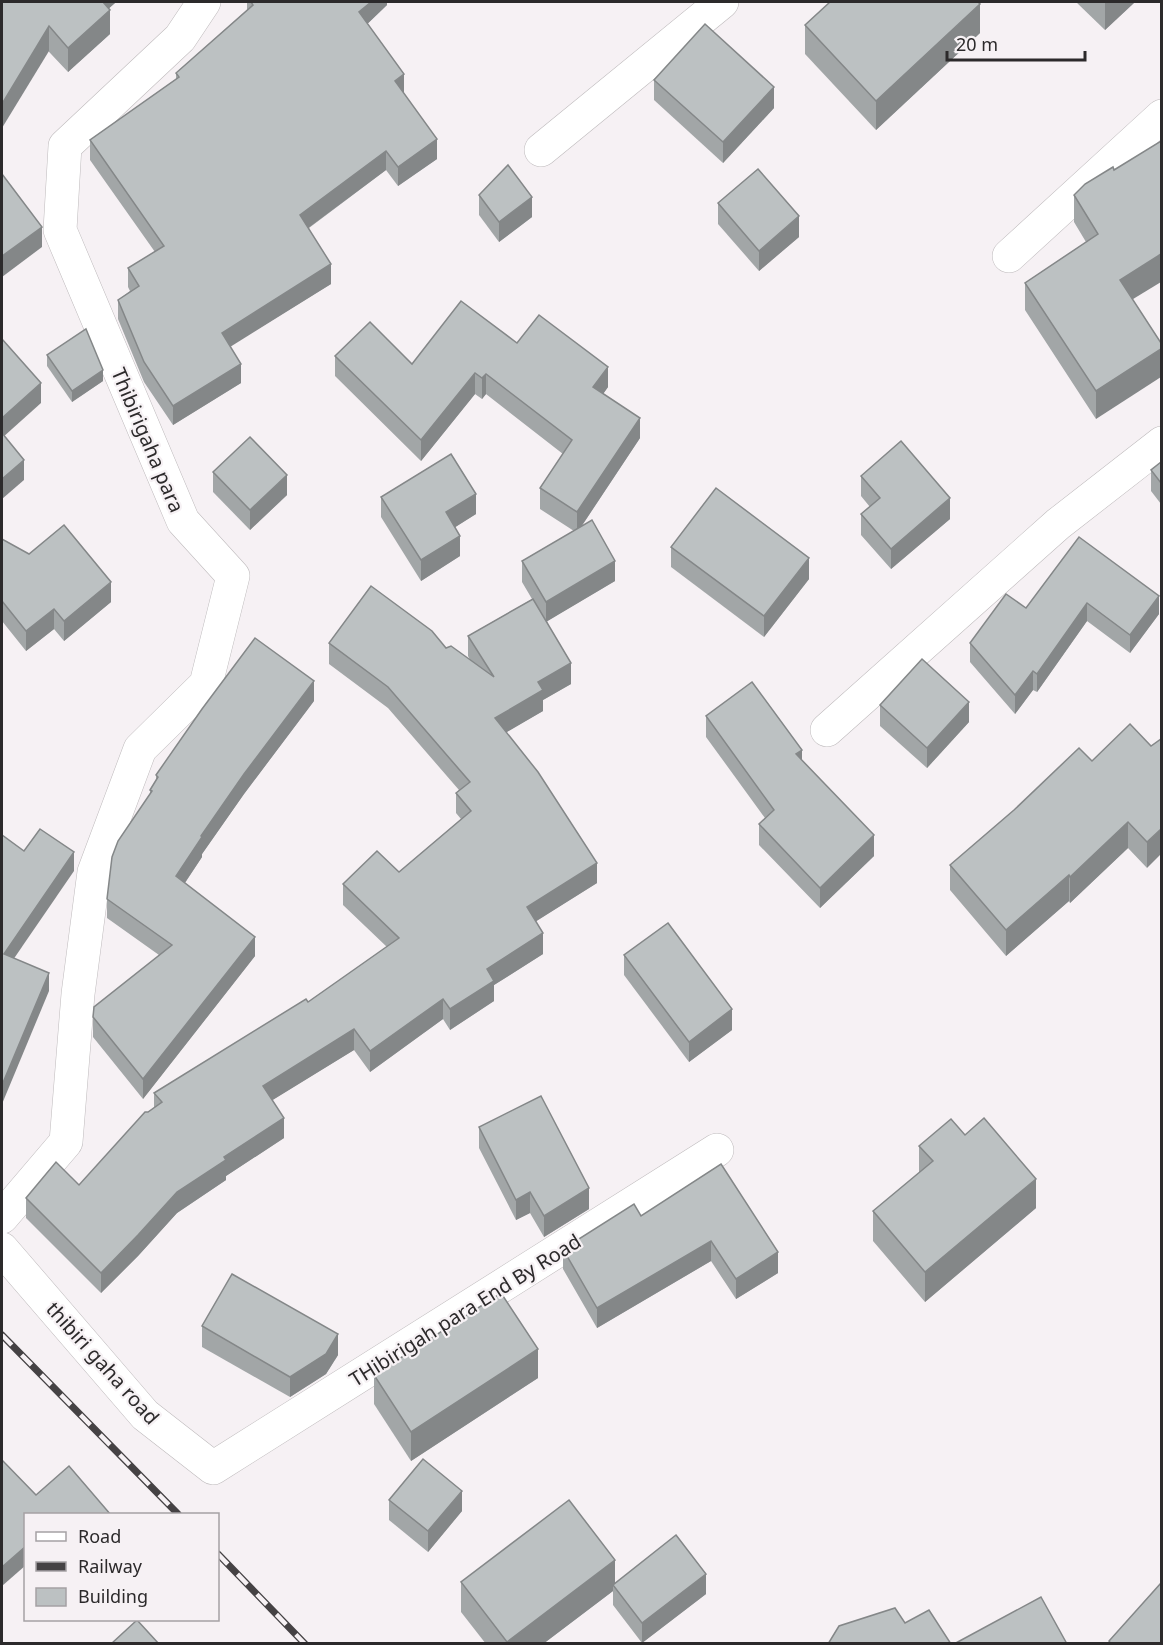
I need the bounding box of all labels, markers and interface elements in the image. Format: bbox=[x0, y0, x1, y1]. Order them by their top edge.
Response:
scale bar bbox=[947, 24, 1085, 62]
text: 20 m bbox=[956, 32, 998, 56]
street label: Thibirigaha para bbox=[105, 364, 191, 516]
street label: THibirigah para End By Road bbox=[344, 1227, 586, 1393]
street label: thibiri gaha road bbox=[41, 1296, 165, 1430]
legend bbox=[24, 1513, 219, 1621]
text: Road bbox=[78, 1524, 121, 1548]
text: Railway bbox=[78, 1554, 143, 1578]
text: Building bbox=[78, 1584, 148, 1608]

